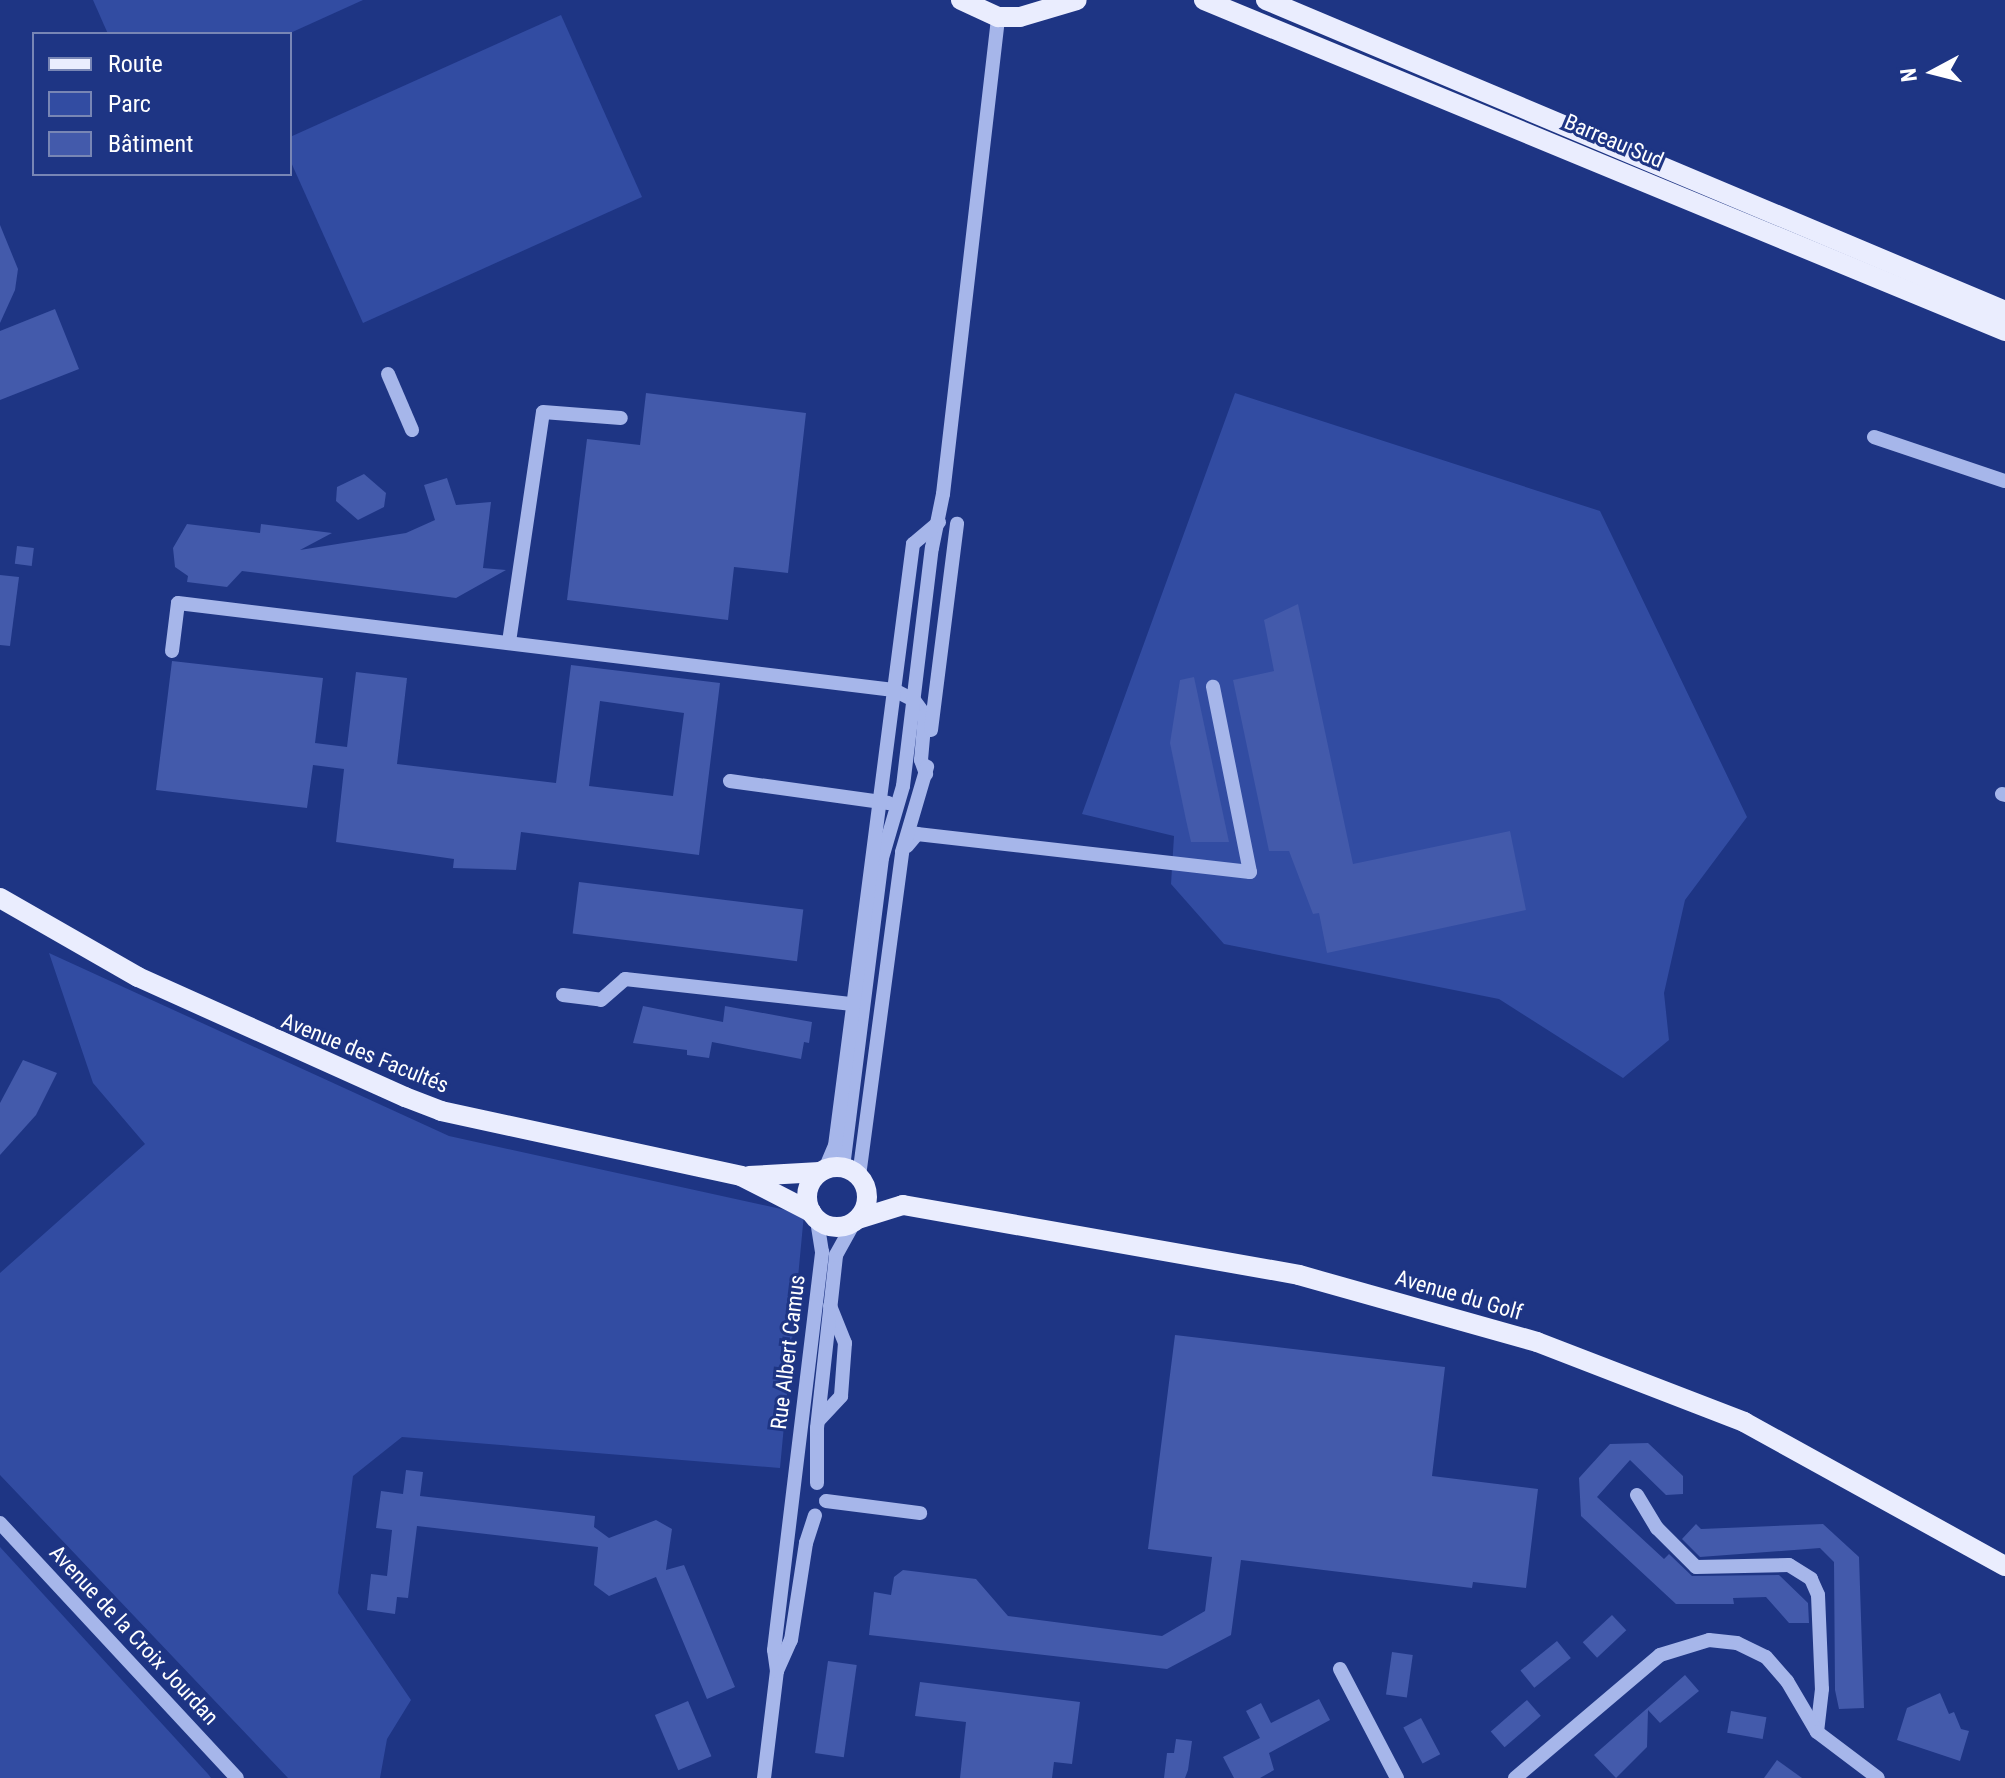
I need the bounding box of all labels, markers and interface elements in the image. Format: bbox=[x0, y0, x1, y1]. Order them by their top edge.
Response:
legend bbox=[32, 32, 292, 176]
north arrow bbox=[1893, 32, 1973, 112]
text: Route bbox=[108, 50, 163, 78]
text: N bbox=[1895, 67, 1922, 83]
text: Parc bbox=[108, 90, 151, 118]
street label: Barreau Sud bbox=[1560, 108, 1668, 174]
text: Bâtiment bbox=[108, 130, 193, 158]
street label: Avenue des Facultés bbox=[277, 1007, 453, 1099]
street label: Avenue du Golf bbox=[1392, 1264, 1526, 1326]
street label: Rue Albert Camus bbox=[765, 1273, 811, 1431]
street label: Avenue de la Croix Jourdan bbox=[44, 1540, 224, 1730]

